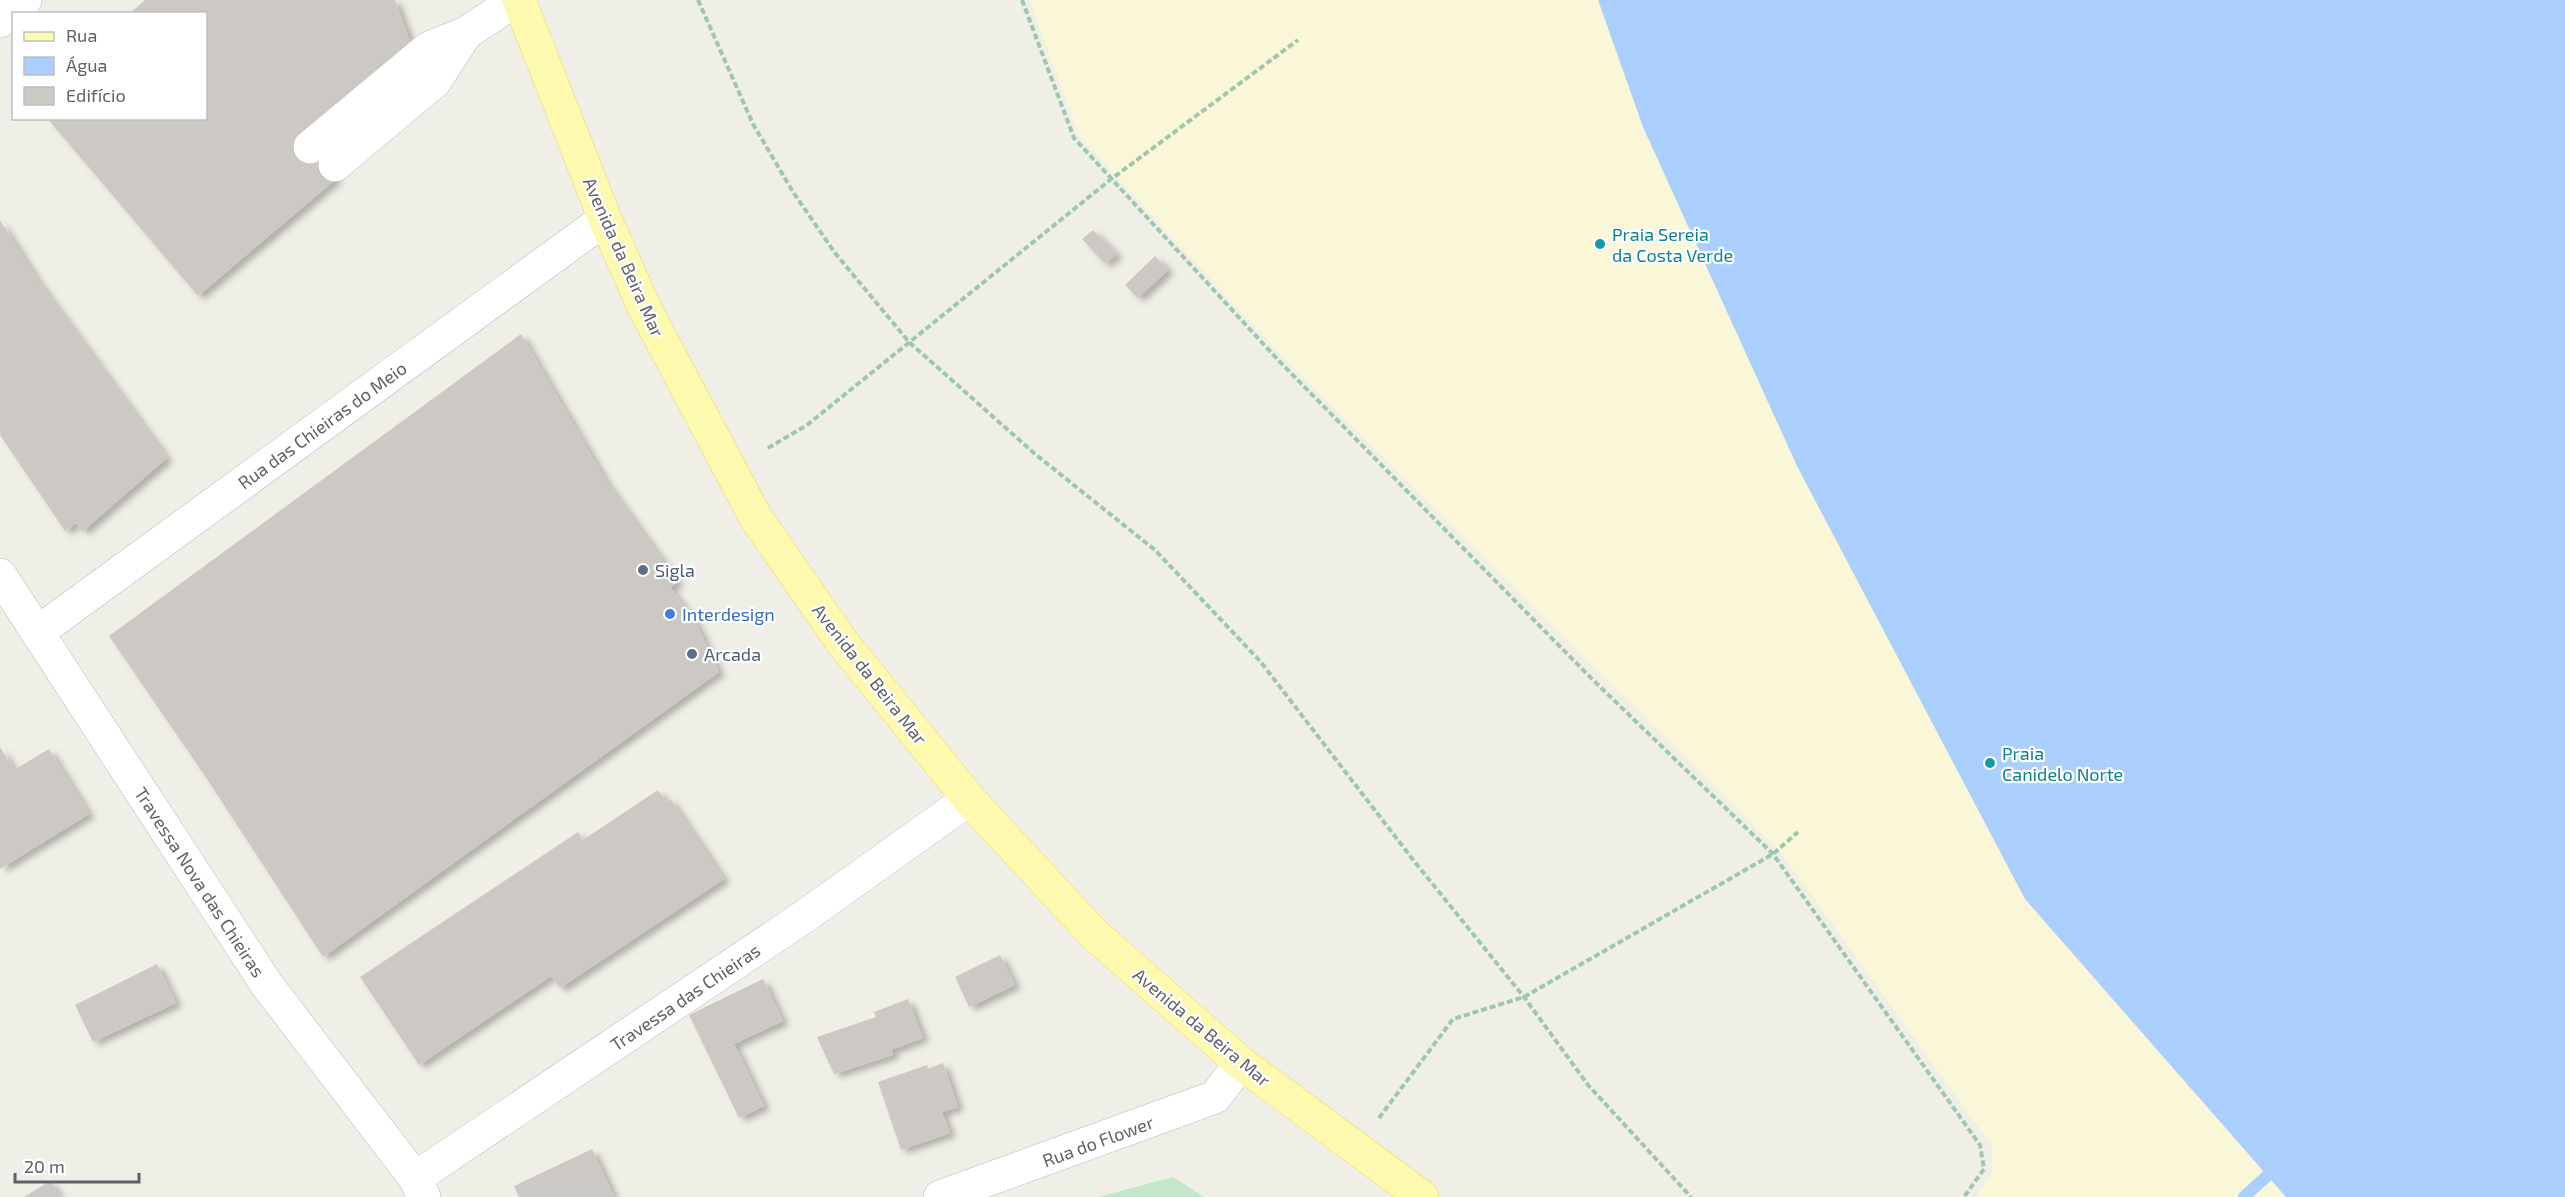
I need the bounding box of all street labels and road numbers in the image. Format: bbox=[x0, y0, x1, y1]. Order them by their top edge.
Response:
street label: Avenida da Beira Mar bbox=[579, 174, 669, 340]
street label: Rua das Chieiras do Meio bbox=[233, 356, 411, 494]
street label: Avenida da Beira Mar bbox=[808, 599, 932, 749]
street label: Travessa Nova das Chieiras bbox=[130, 783, 270, 981]
street label: Travessa das Chieiras bbox=[606, 939, 764, 1055]
street label: Avenida da Beira Mar bbox=[1129, 963, 1275, 1091]
street label: Rua do Flower bbox=[1039, 1111, 1157, 1171]

